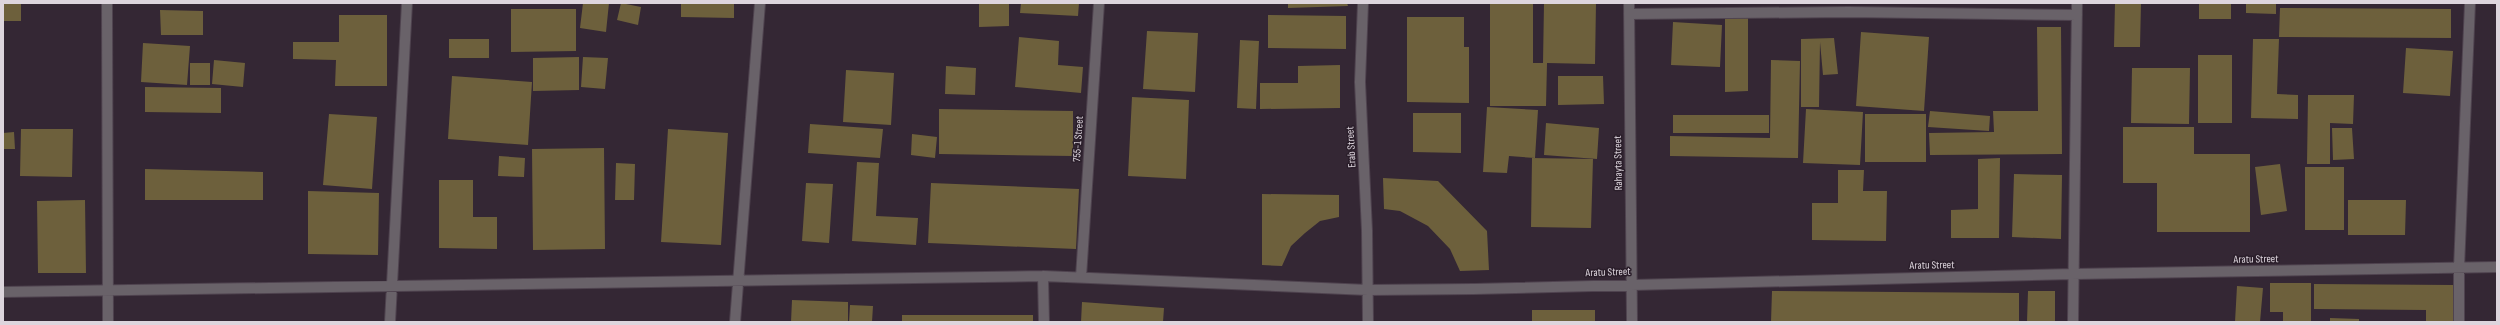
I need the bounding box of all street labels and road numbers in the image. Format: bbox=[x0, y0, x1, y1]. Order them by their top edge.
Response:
street label: 755-1 Street bbox=[1070, 115, 1086, 162]
street label: Erab Street bbox=[1343, 125, 1359, 168]
street label: Rahayta Street bbox=[1611, 135, 1625, 191]
street label: Aratu Street bbox=[2232, 252, 2279, 266]
street label: Aratu Street bbox=[1908, 258, 1955, 272]
street label: Aratu Street bbox=[1584, 265, 1631, 279]

